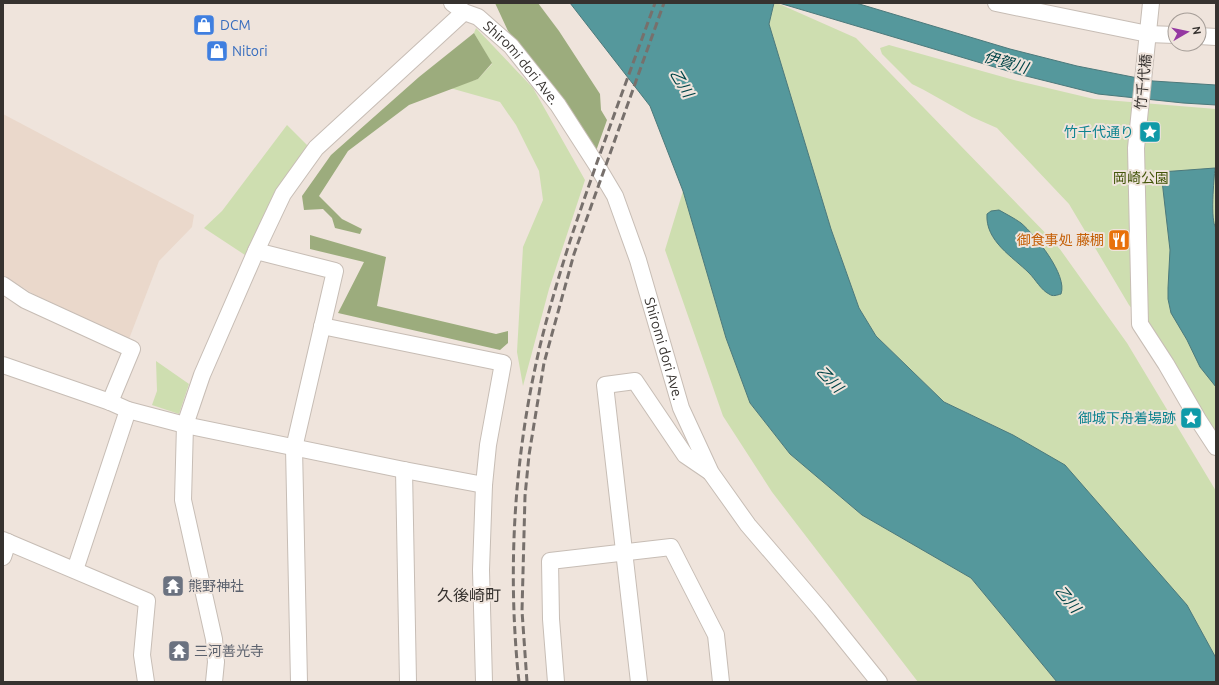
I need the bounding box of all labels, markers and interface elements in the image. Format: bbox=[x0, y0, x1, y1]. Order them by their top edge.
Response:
shop icon: DCM bbox=[191, 12, 217, 38]
north arrow bbox=[1167, 12, 1207, 52]
place label: DCM bbox=[220, 17, 251, 33]
street label: Shiromi dori Ave. bbox=[480, 18, 562, 108]
text: N bbox=[1190, 25, 1203, 35]
shop icon: Nitori bbox=[204, 38, 230, 64]
place label: Nitori bbox=[232, 43, 268, 59]
water label: 伊賀川 bbox=[982, 48, 1032, 77]
street label: 竹千代橋 bbox=[1132, 53, 1154, 111]
water label: 乙川 bbox=[667, 66, 698, 102]
place icon: 竹千代通り bbox=[1137, 119, 1163, 145]
place label: 竹千代通り bbox=[1064, 124, 1134, 140]
park label: 岡崎公園 bbox=[1113, 170, 1169, 186]
restaurant icon: 御食事処 藤棚 bbox=[1106, 227, 1132, 253]
place label: 御食事処 藤棚 bbox=[1017, 232, 1104, 248]
street label: Shiromi dori Ave. bbox=[641, 295, 686, 402]
water label: 乙川 bbox=[813, 362, 848, 397]
place icon: 御城下舟着場跡 bbox=[1178, 405, 1204, 431]
place label: 御城下舟着場跡 bbox=[1078, 410, 1176, 426]
temple icon: 熊野神社 bbox=[160, 573, 186, 599]
place label: 熊野神社 bbox=[188, 578, 244, 594]
water label: 乙川 bbox=[1052, 582, 1085, 617]
district label: 久後崎町 bbox=[437, 586, 501, 604]
temple icon: 三河善光寺 bbox=[166, 638, 192, 664]
place label: 三河善光寺 bbox=[194, 643, 264, 659]

